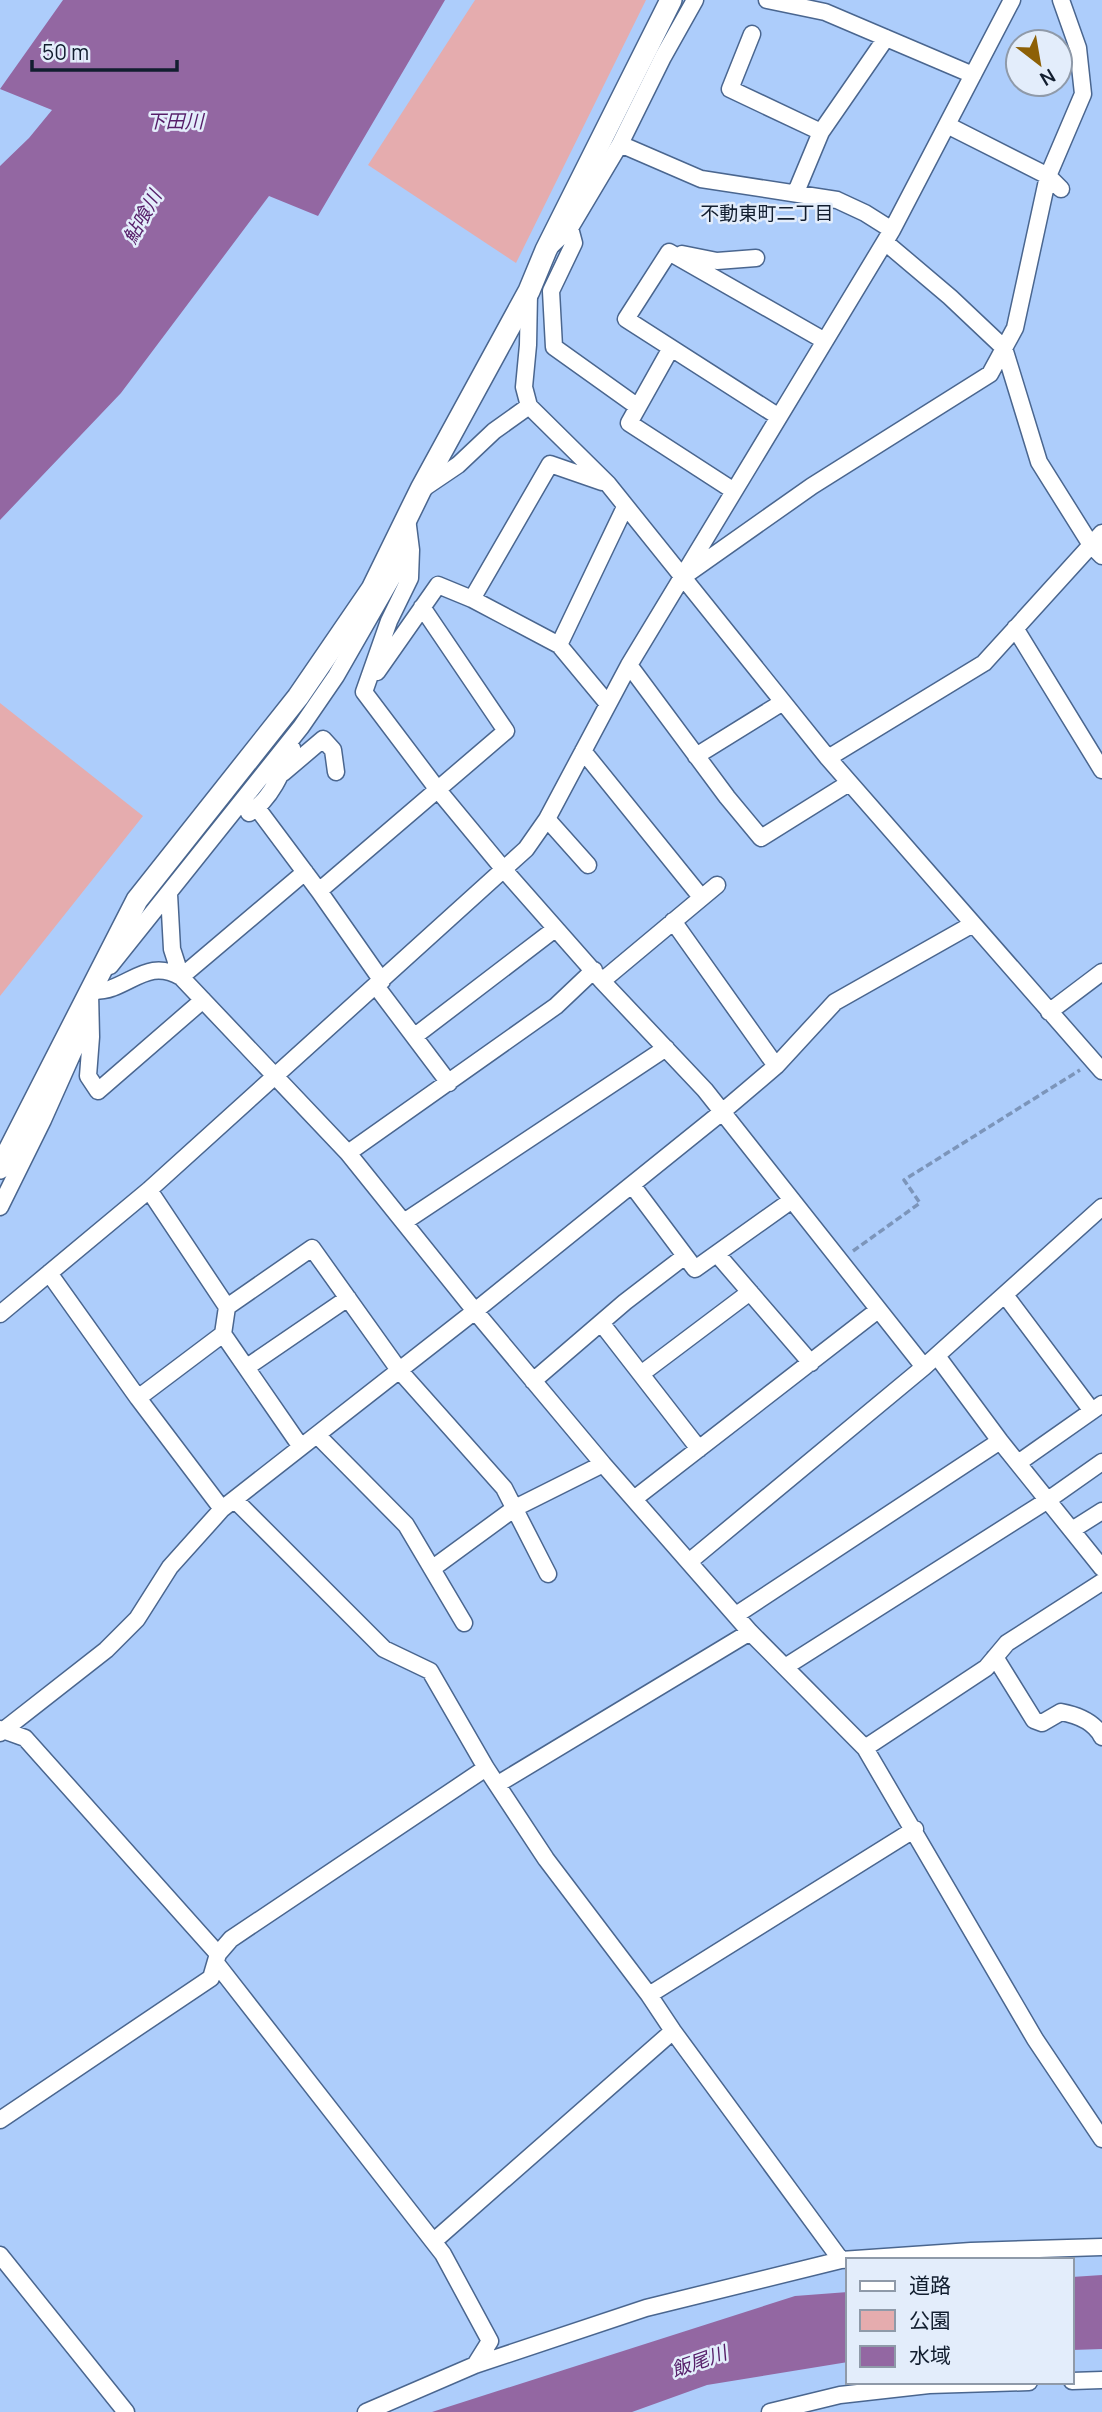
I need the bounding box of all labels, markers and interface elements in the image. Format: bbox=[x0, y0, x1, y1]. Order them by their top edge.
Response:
scale bar bbox=[32, 28, 177, 72]
north arrow bbox=[1004, 28, 1074, 98]
text: 50 m bbox=[42, 38, 89, 66]
text: N bbox=[1035, 63, 1060, 92]
water label: 下田川 bbox=[146, 108, 205, 134]
water label: 鮎喰川 bbox=[117, 184, 168, 248]
district label: 不動東町二丁目 bbox=[700, 200, 834, 226]
legend bbox=[846, 2258, 1074, 2384]
text: 道路 bbox=[909, 2271, 951, 2299]
text: 公園 bbox=[909, 2306, 951, 2334]
water label: 飯尾川 bbox=[668, 2339, 732, 2383]
text: 水域 bbox=[909, 2341, 951, 2369]

